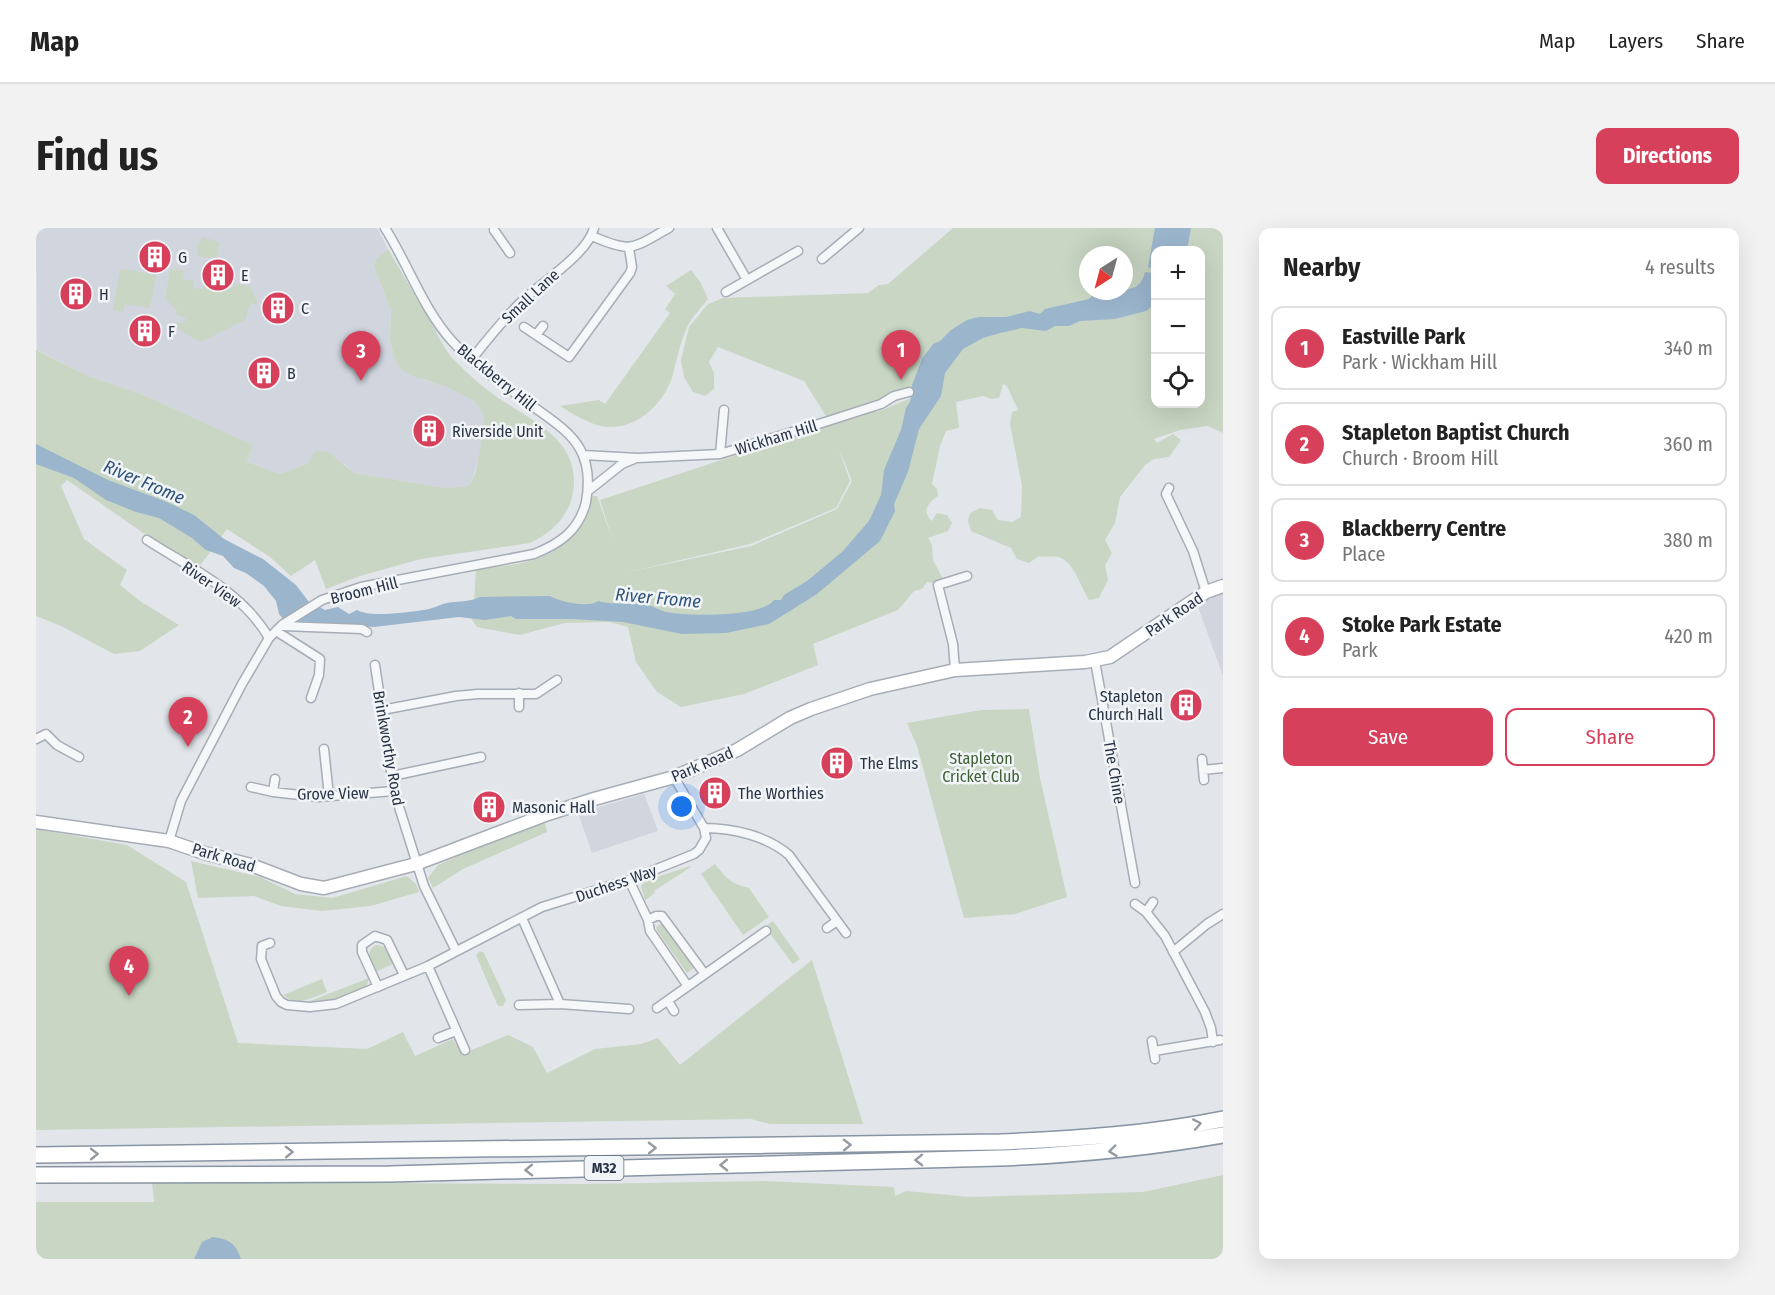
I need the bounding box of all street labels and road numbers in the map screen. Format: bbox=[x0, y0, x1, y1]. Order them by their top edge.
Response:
street label: Small Lane bbox=[498, 265, 563, 328]
street label: Blackberry Hill bbox=[454, 340, 540, 415]
street label: Wickham Hill bbox=[733, 416, 819, 459]
street label: River View bbox=[179, 557, 245, 612]
street label: Broom Hill bbox=[328, 573, 400, 608]
street label: Park Road bbox=[1142, 588, 1207, 641]
street label: Brinkworthy Road bbox=[369, 689, 408, 807]
street label: The Chine bbox=[1100, 739, 1129, 805]
street label: Park Road bbox=[668, 743, 736, 786]
street label: Grove View bbox=[297, 783, 370, 804]
street label: Park Road bbox=[190, 839, 258, 876]
street label: Duchess Way bbox=[573, 860, 660, 906]
road number: M32 bbox=[584, 1156, 624, 1180]

